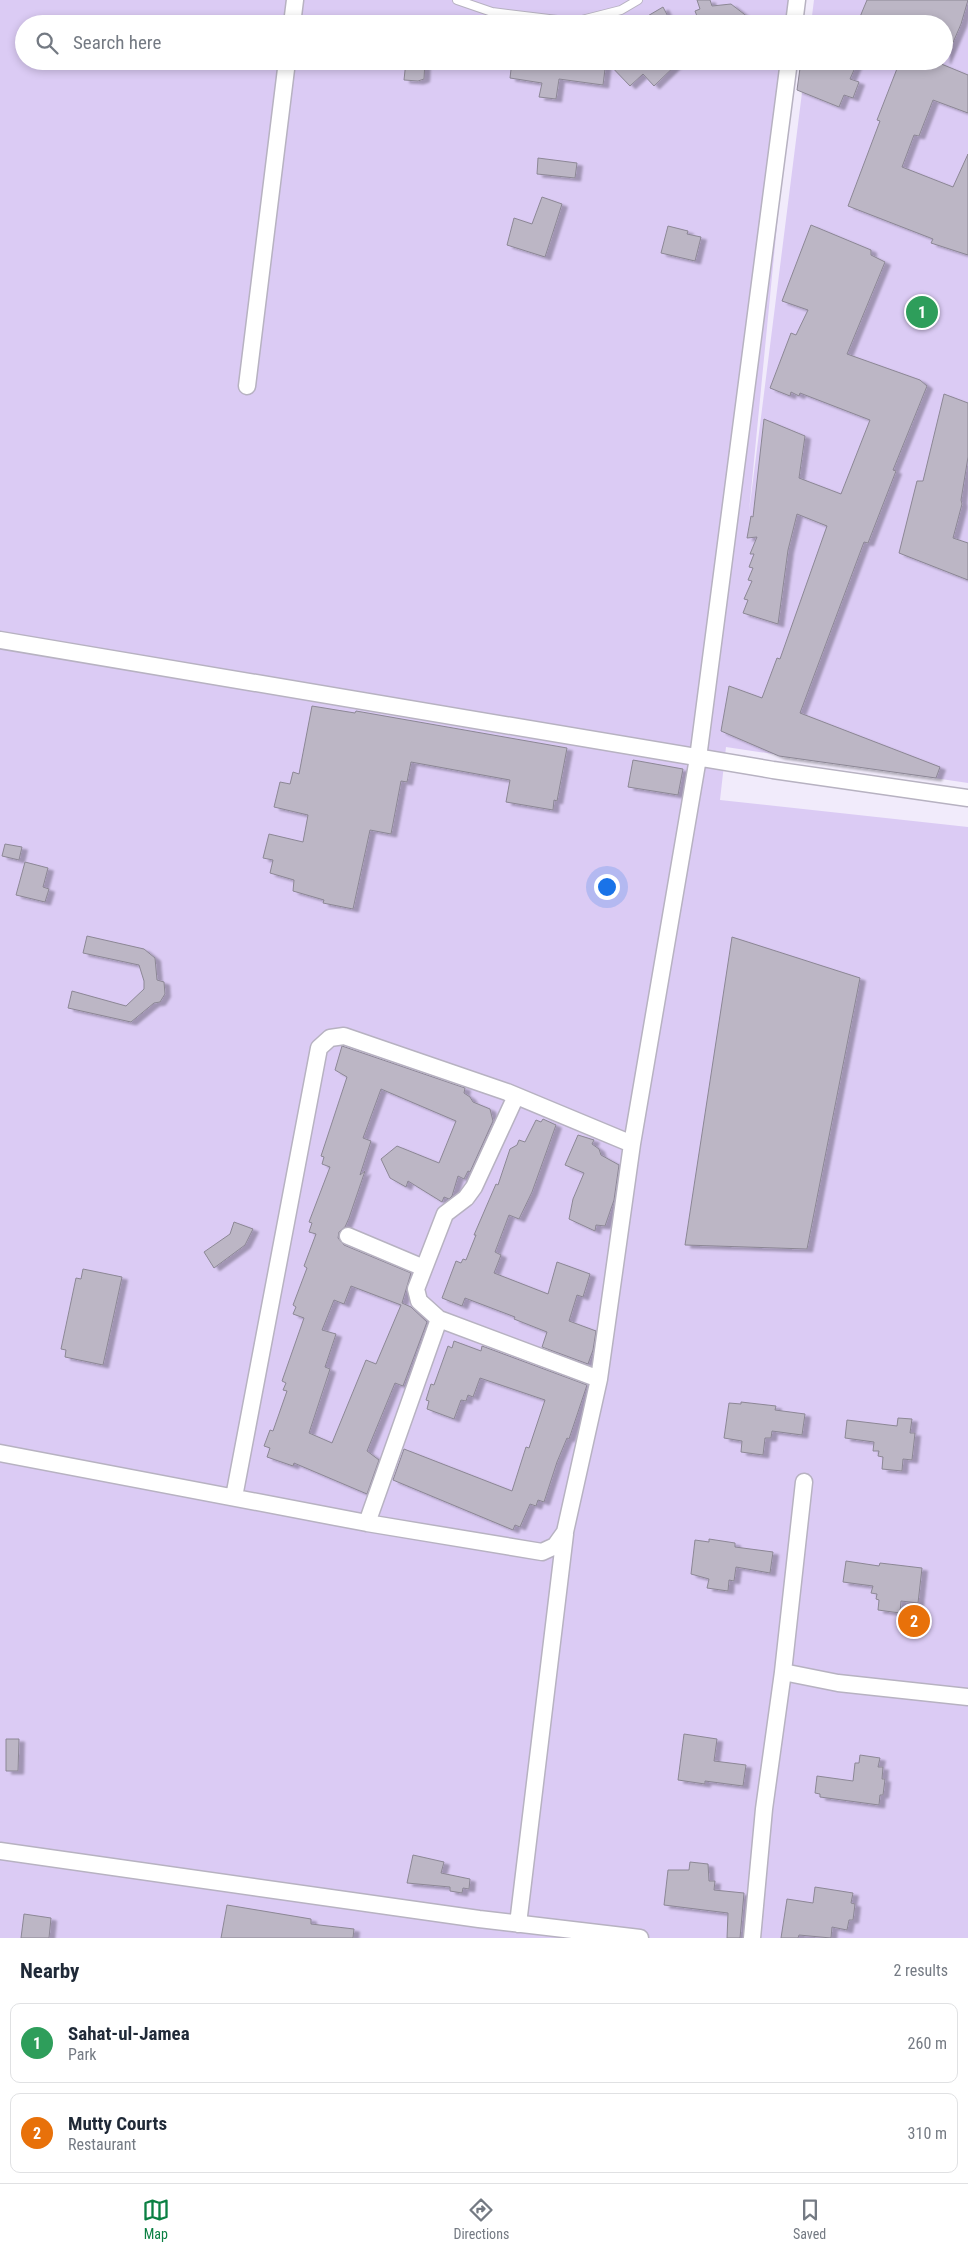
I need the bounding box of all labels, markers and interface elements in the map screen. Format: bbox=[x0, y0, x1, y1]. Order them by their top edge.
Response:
search box bbox=[15, 15, 953, 70]
icon: search bbox=[33, 29, 61, 57]
text: Search here bbox=[73, 31, 161, 54]
pin: 1 bbox=[906, 293, 938, 331]
your location bbox=[594, 874, 620, 900]
pin: 2 bbox=[898, 1602, 930, 1640]
text: Nearby bbox=[20, 1959, 79, 1983]
text: 2 results bbox=[893, 1961, 948, 1980]
text: Sahat-ul-Jamea bbox=[68, 2022, 190, 2045]
text: 1 bbox=[33, 2034, 41, 2053]
text: 260 m bbox=[908, 2034, 947, 2053]
text: Park bbox=[68, 2045, 97, 2064]
text: Mutty Courts bbox=[68, 2112, 167, 2135]
text: 2 bbox=[33, 2124, 41, 2143]
text: 310 m bbox=[908, 2124, 947, 2143]
text: Restaurant bbox=[68, 2135, 136, 2154]
tab: Map bbox=[142, 2196, 170, 2242]
tab: Directions bbox=[453, 2196, 509, 2242]
tab: Saved bbox=[793, 2196, 826, 2242]

